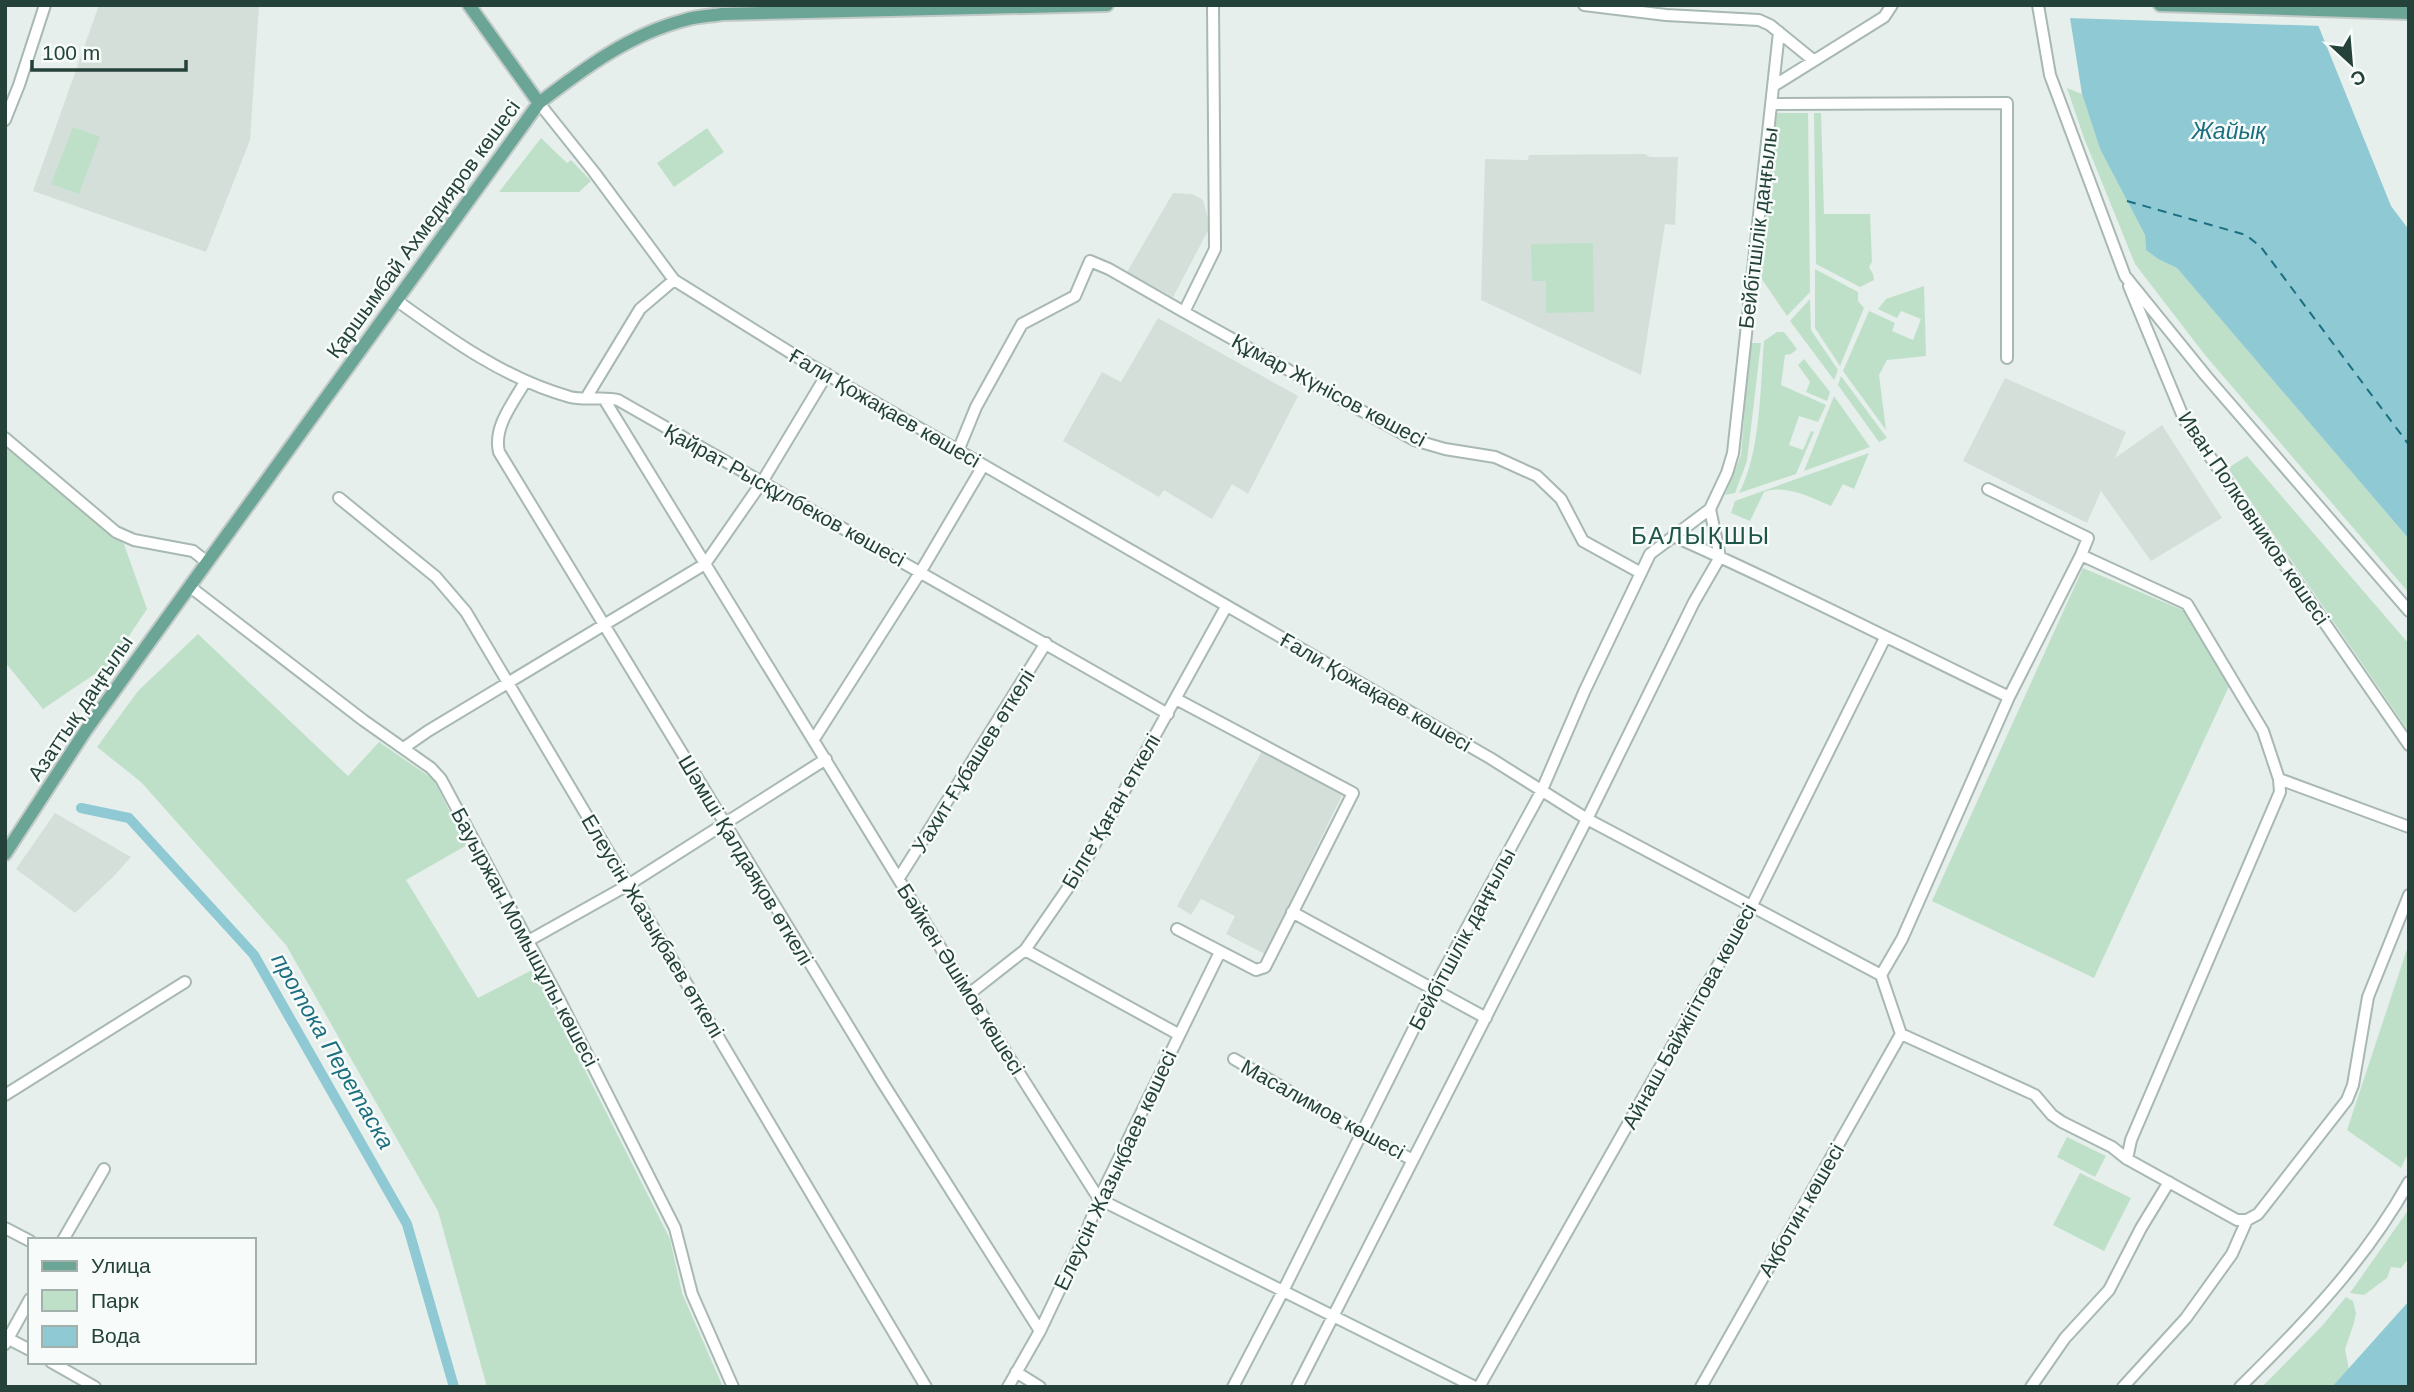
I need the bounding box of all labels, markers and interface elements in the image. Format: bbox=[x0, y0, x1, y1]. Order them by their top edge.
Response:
scale bar bbox=[32, 28, 186, 72]
north arrow bbox=[2316, 28, 2386, 98]
text: 100 m bbox=[42, 41, 100, 64]
text: С bbox=[2347, 65, 2369, 90]
street label: Қаршымбай Ахмедияров көшесі bbox=[322, 96, 524, 362]
water label: Жайық bbox=[2191, 118, 2267, 144]
street label: Бейбітшілік даңғылы bbox=[1734, 126, 1782, 330]
street label: Құмар Жүнісов көшесі bbox=[1228, 329, 1430, 451]
street label: Ғали Қожақаев көшесі bbox=[785, 343, 984, 472]
street label: Иван Полковников көшесі bbox=[2174, 407, 2334, 629]
street label: Қайрат Рысқұлбеков көшесі bbox=[661, 419, 909, 571]
district label: БАЛЫҚШЫ bbox=[1631, 522, 1771, 549]
street label: Ғали Қожақаев көшесі bbox=[1276, 627, 1475, 756]
street label: Азаттық даңғылы bbox=[23, 631, 137, 785]
street label: Уахит Ғұбашев өткелі bbox=[907, 665, 1039, 857]
street label: Білге Қаған өткелі bbox=[1057, 730, 1165, 892]
street label: Шәмші Қалдаяқов өткелі bbox=[674, 751, 818, 969]
street label: Бауыржан Момышұлы көшесі bbox=[447, 804, 603, 1070]
street label: Елеусін Жазықбаев өткелі bbox=[577, 810, 729, 1042]
street label: Бейбітшілік даңғылы bbox=[1404, 844, 1520, 1034]
street label: Бәйкен Әшімов көшесі bbox=[893, 879, 1029, 1079]
street label: Айнаш Байжігітова көшесі bbox=[1617, 899, 1761, 1133]
water label: протока Перетаска bbox=[266, 949, 400, 1153]
street label: Елеусін Жазықбаев көшесі bbox=[1049, 1046, 1181, 1294]
street label: Масалимов көшесі bbox=[1237, 1055, 1409, 1163]
street label: Ақботин көшесі bbox=[1754, 1139, 1848, 1281]
legend bbox=[28, 1238, 256, 1364]
text: Улица bbox=[91, 1254, 151, 1277]
text: Парк bbox=[91, 1289, 139, 1312]
text: Вода bbox=[91, 1324, 140, 1347]

